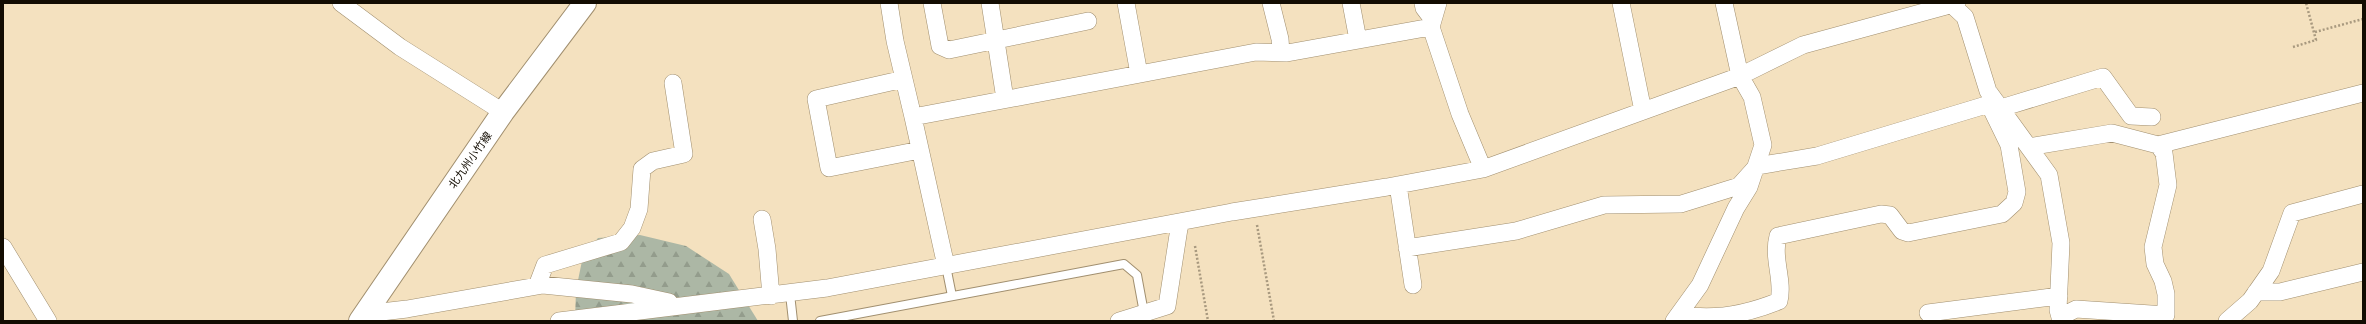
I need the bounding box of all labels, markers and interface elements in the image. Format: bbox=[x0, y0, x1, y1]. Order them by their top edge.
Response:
street label: 北九州小竹線 bbox=[446, 130, 495, 191]

